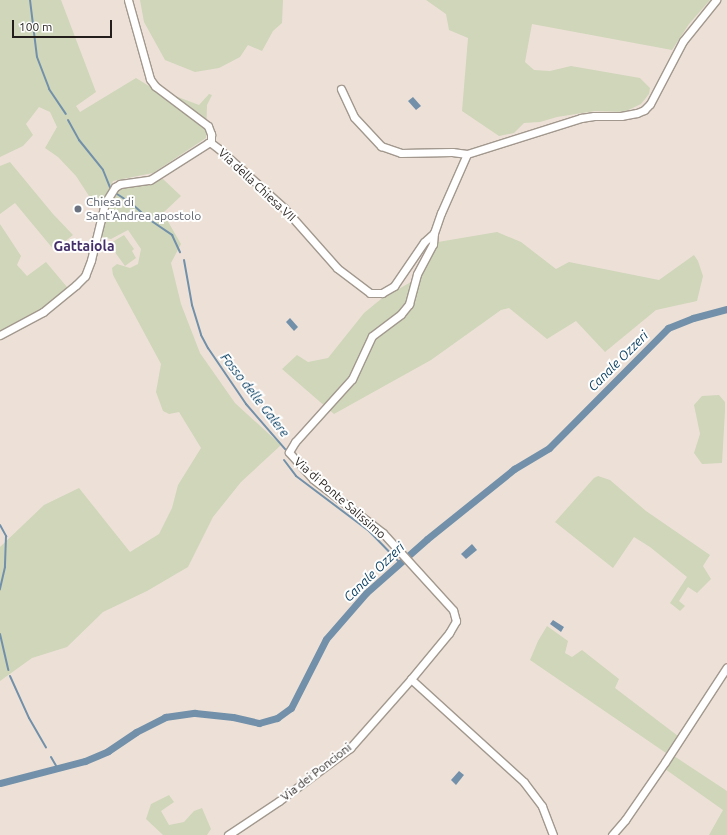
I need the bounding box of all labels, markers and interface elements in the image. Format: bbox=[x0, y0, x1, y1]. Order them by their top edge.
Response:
scale bar bbox=[14, 12, 114, 38]
text: 100 m bbox=[19, 20, 52, 33]
street label: Via della Chiesa VII bbox=[215, 146, 299, 224]
place label: Chiesa di Sant'Andrea apostolo bbox=[86, 195, 201, 223]
marker: Chiesa di Sant'Andrea apostolo bbox=[73, 204, 83, 214]
district label: Gattaiola bbox=[53, 238, 115, 254]
water label: Canale Ozzeri bbox=[585, 328, 651, 394]
water label: Fosso delle Galere bbox=[217, 350, 293, 440]
street label: Via di Ponte Salissimo bbox=[291, 454, 389, 542]
water label: Canale Ozzeri bbox=[340, 539, 408, 605]
street label: Via dei Poncioni bbox=[278, 740, 354, 804]

